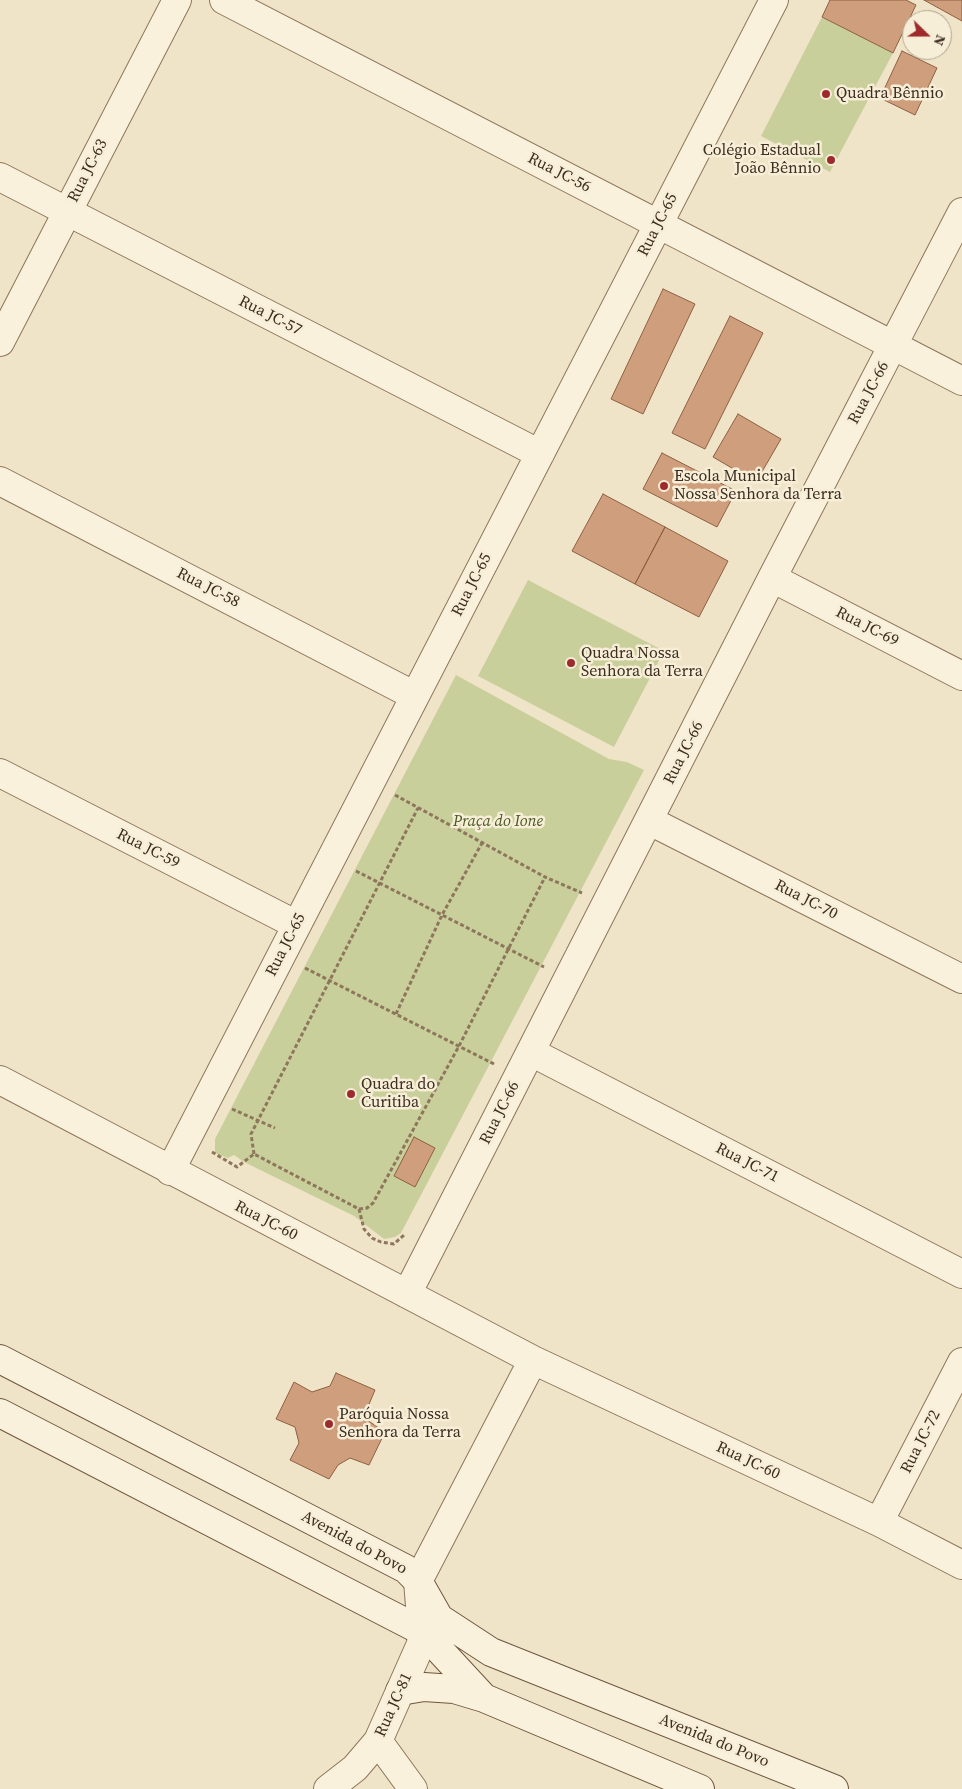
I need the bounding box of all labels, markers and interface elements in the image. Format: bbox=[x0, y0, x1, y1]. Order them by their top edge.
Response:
north arrow bbox=[902, 10, 952, 60]
text: N bbox=[929, 32, 951, 49]
place label: Quadra Bênnio bbox=[836, 84, 943, 104]
marker: Quadra Bênnio bbox=[820, 88, 832, 100]
street label: Rua JC-63 bbox=[64, 136, 112, 206]
place label: Colégio Estadual João Bênnio bbox=[703, 141, 821, 179]
street label: Rua JC-56 bbox=[524, 149, 594, 197]
marker: Colégio Estadual João Bênnio bbox=[825, 154, 837, 166]
street label: Rua JC-65 bbox=[634, 190, 682, 260]
street label: Rua JC-57 bbox=[235, 292, 305, 340]
street label: Rua JC-66 bbox=[844, 358, 894, 428]
place label: Escola Municipal Nossa Senhora da Terra bbox=[674, 467, 842, 505]
marker: Escola Municipal Nossa Senhora da Terra bbox=[658, 480, 670, 492]
street label: Rua JC-65 bbox=[448, 550, 496, 620]
street label: Rua JC-58 bbox=[173, 564, 243, 612]
street label: Rua JC-69 bbox=[832, 603, 902, 651]
place label: Quadra Nossa Senhora da Terra bbox=[581, 644, 703, 682]
marker: Quadra Nossa Senhora da Terra bbox=[565, 657, 577, 669]
street label: Rua JC-66 bbox=[660, 718, 708, 788]
park label: Praça do Ione bbox=[453, 812, 543, 832]
street label: Rua JC-59 bbox=[113, 825, 183, 873]
street label: Rua JC-70 bbox=[771, 876, 841, 924]
street label: Rua JC-65 bbox=[262, 910, 310, 980]
place label: Quadra do Curitiba bbox=[361, 1075, 435, 1113]
street label: Rua JC-66 bbox=[476, 1078, 524, 1148]
marker: Quadra do Curitiba bbox=[345, 1088, 357, 1100]
street label: Rua JC-71 bbox=[712, 1139, 782, 1187]
street label: Rua JC-60 bbox=[231, 1197, 301, 1245]
place label: Paróquia Nossa Senhora da Terra bbox=[339, 1405, 461, 1443]
street label: Rua JC-72 bbox=[897, 1407, 945, 1477]
marker: Paróquia Nossa Senhora da Terra bbox=[323, 1418, 335, 1430]
street label: Rua JC-60 bbox=[713, 1438, 783, 1484]
street label: Avenida do Povo bbox=[298, 1507, 410, 1579]
street label: Rua JC-81 bbox=[371, 1670, 417, 1740]
street label: Avenida do Povo bbox=[656, 1710, 772, 1772]

